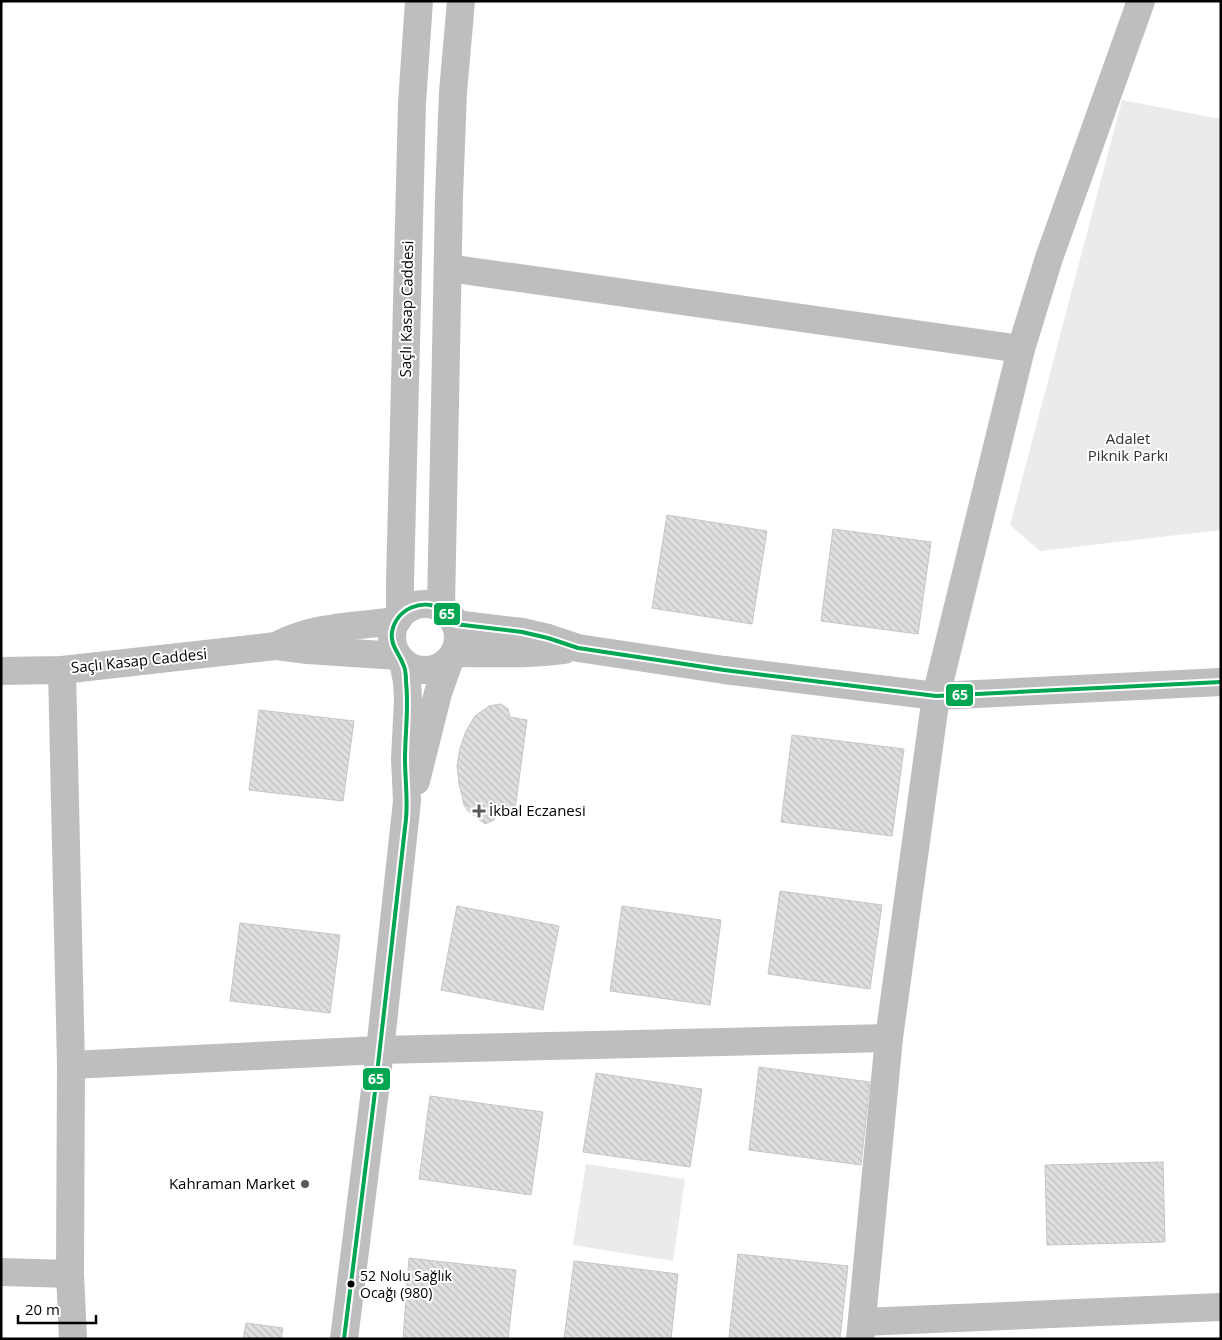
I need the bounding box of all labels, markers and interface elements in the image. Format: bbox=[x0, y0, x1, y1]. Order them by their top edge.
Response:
street label: Saçlı Kasap Caddesi bbox=[395, 240, 417, 378]
park label: Adalet Piknik Parkı bbox=[1088, 428, 1168, 465]
line badge: 65 bbox=[433, 602, 461, 626]
text: 65 bbox=[439, 604, 455, 623]
street label: Saçlı Kasap Caddesi bbox=[70, 643, 208, 677]
line badge: 65 bbox=[945, 683, 974, 707]
text: 65 bbox=[952, 685, 968, 704]
place label: İkbal Eczanesi bbox=[489, 800, 586, 820]
marker: İkbal Eczanesi bbox=[473, 805, 485, 817]
line badge: 65 bbox=[362, 1067, 391, 1091]
text: 65 bbox=[368, 1069, 384, 1088]
place label: Kahraman Market bbox=[169, 1173, 295, 1193]
marker: Kahraman Market bbox=[299, 1178, 311, 1190]
place label: 52 Nolu Sağlık Ocağı (980) bbox=[360, 1266, 452, 1302]
marker: 52 Nolu Sağlık Ocağı (980) bbox=[346, 1279, 356, 1289]
scale bar bbox=[18, 1292, 95, 1324]
text: 20 m bbox=[25, 1299, 60, 1319]

